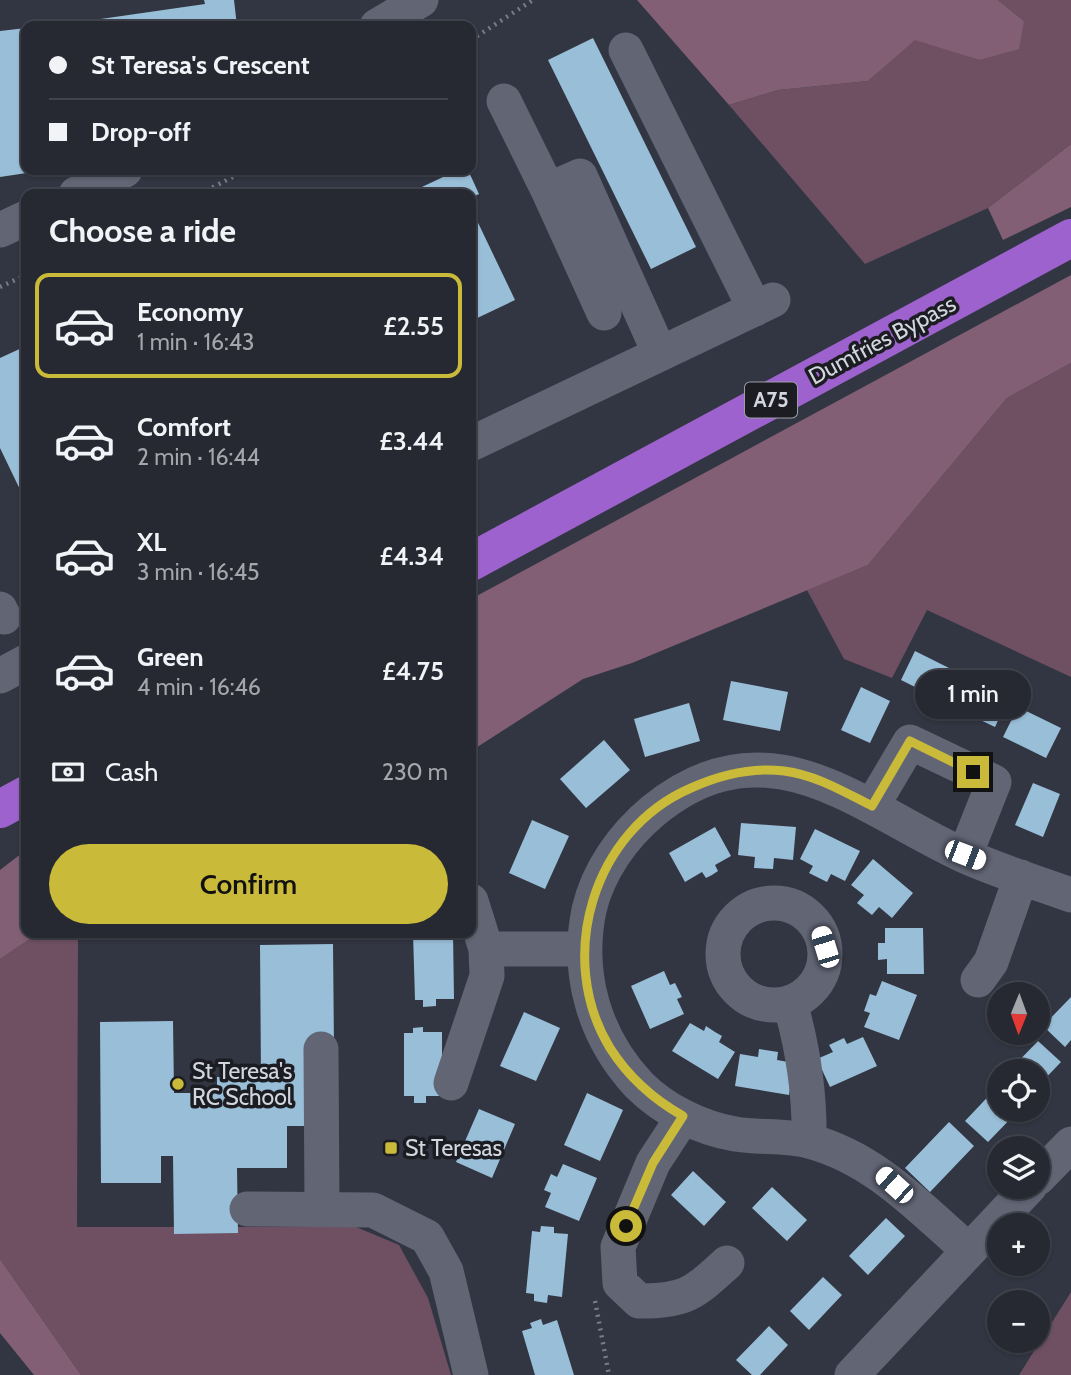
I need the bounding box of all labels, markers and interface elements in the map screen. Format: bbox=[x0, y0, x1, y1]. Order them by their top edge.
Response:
text: St Teresa's Crescent bbox=[91, 49, 310, 81]
text: Drop-off bbox=[91, 116, 191, 148]
text: Choose a ride bbox=[49, 211, 236, 250]
street label: Dumfries Bypass bbox=[804, 289, 960, 391]
icon: car bbox=[53, 294, 116, 357]
text: Economy bbox=[137, 296, 243, 328]
text: £2.55 bbox=[383, 310, 444, 342]
text: 1 min · 16:43 bbox=[137, 328, 254, 356]
road number: A75 bbox=[745, 382, 797, 418]
icon: car bbox=[53, 409, 116, 472]
text: Comfort bbox=[137, 411, 231, 443]
text: £3.44 bbox=[379, 425, 444, 457]
text: 2 min · 16:44 bbox=[137, 443, 260, 471]
icon: car bbox=[53, 524, 116, 587]
text: XL bbox=[137, 526, 166, 558]
text: £4.34 bbox=[379, 540, 444, 572]
text: 3 min · 16:45 bbox=[137, 558, 259, 586]
icon: car bbox=[53, 639, 116, 702]
text: Green bbox=[137, 641, 204, 673]
text: £4.75 bbox=[382, 655, 444, 687]
callout: 1 min bbox=[915, 670, 1031, 720]
text: 4 min · 16:46 bbox=[137, 673, 261, 701]
text: 1 min bbox=[947, 680, 999, 708]
icon: cash bbox=[49, 753, 87, 791]
text: Cash bbox=[105, 756, 158, 788]
route end bbox=[957, 756, 989, 788]
text: 230 m bbox=[382, 758, 448, 786]
car bbox=[942, 838, 989, 872]
button: Confirm bbox=[49, 844, 448, 924]
car bbox=[809, 924, 842, 970]
north arrow bbox=[987, 982, 1050, 1045]
map controls bbox=[987, 982, 1050, 1353]
place label: St Teresa's RC School bbox=[192, 1057, 293, 1111]
button: locate bbox=[987, 1059, 1050, 1122]
marker: St Teresa's RC School bbox=[170, 1076, 186, 1092]
place label: St Teresas bbox=[405, 1134, 502, 1162]
button: layers bbox=[987, 1136, 1050, 1199]
marker: St Teresas bbox=[383, 1140, 399, 1156]
car bbox=[872, 1163, 917, 1207]
route start bbox=[610, 1210, 642, 1242]
button: + bbox=[987, 1213, 1050, 1276]
button: − bbox=[987, 1290, 1050, 1353]

